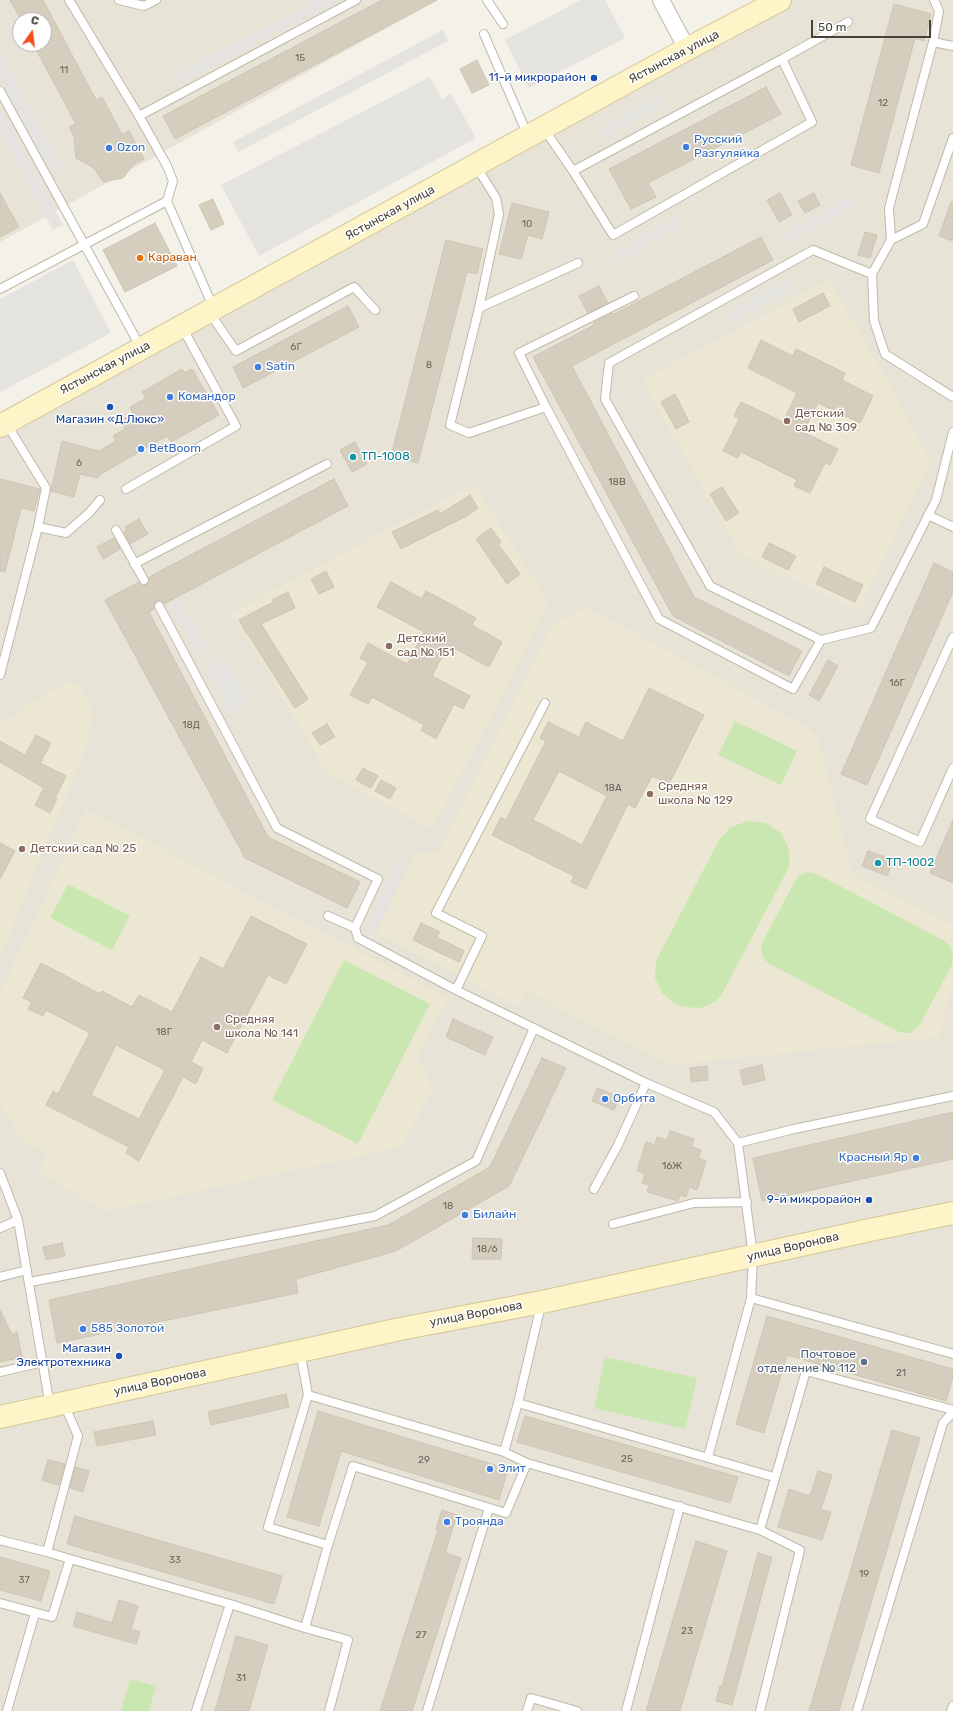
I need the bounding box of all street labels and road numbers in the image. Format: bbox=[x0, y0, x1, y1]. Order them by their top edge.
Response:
street label: Ястынская улица bbox=[626, 27, 722, 87]
street label: Ястынская улица bbox=[343, 182, 437, 244]
street label: Ястынская улица bbox=[57, 338, 153, 398]
street label: улица Воронова bbox=[746, 1229, 840, 1265]
street label: улица Воронова bbox=[429, 1298, 523, 1330]
street label: улица Воронова bbox=[113, 1365, 207, 1399]

